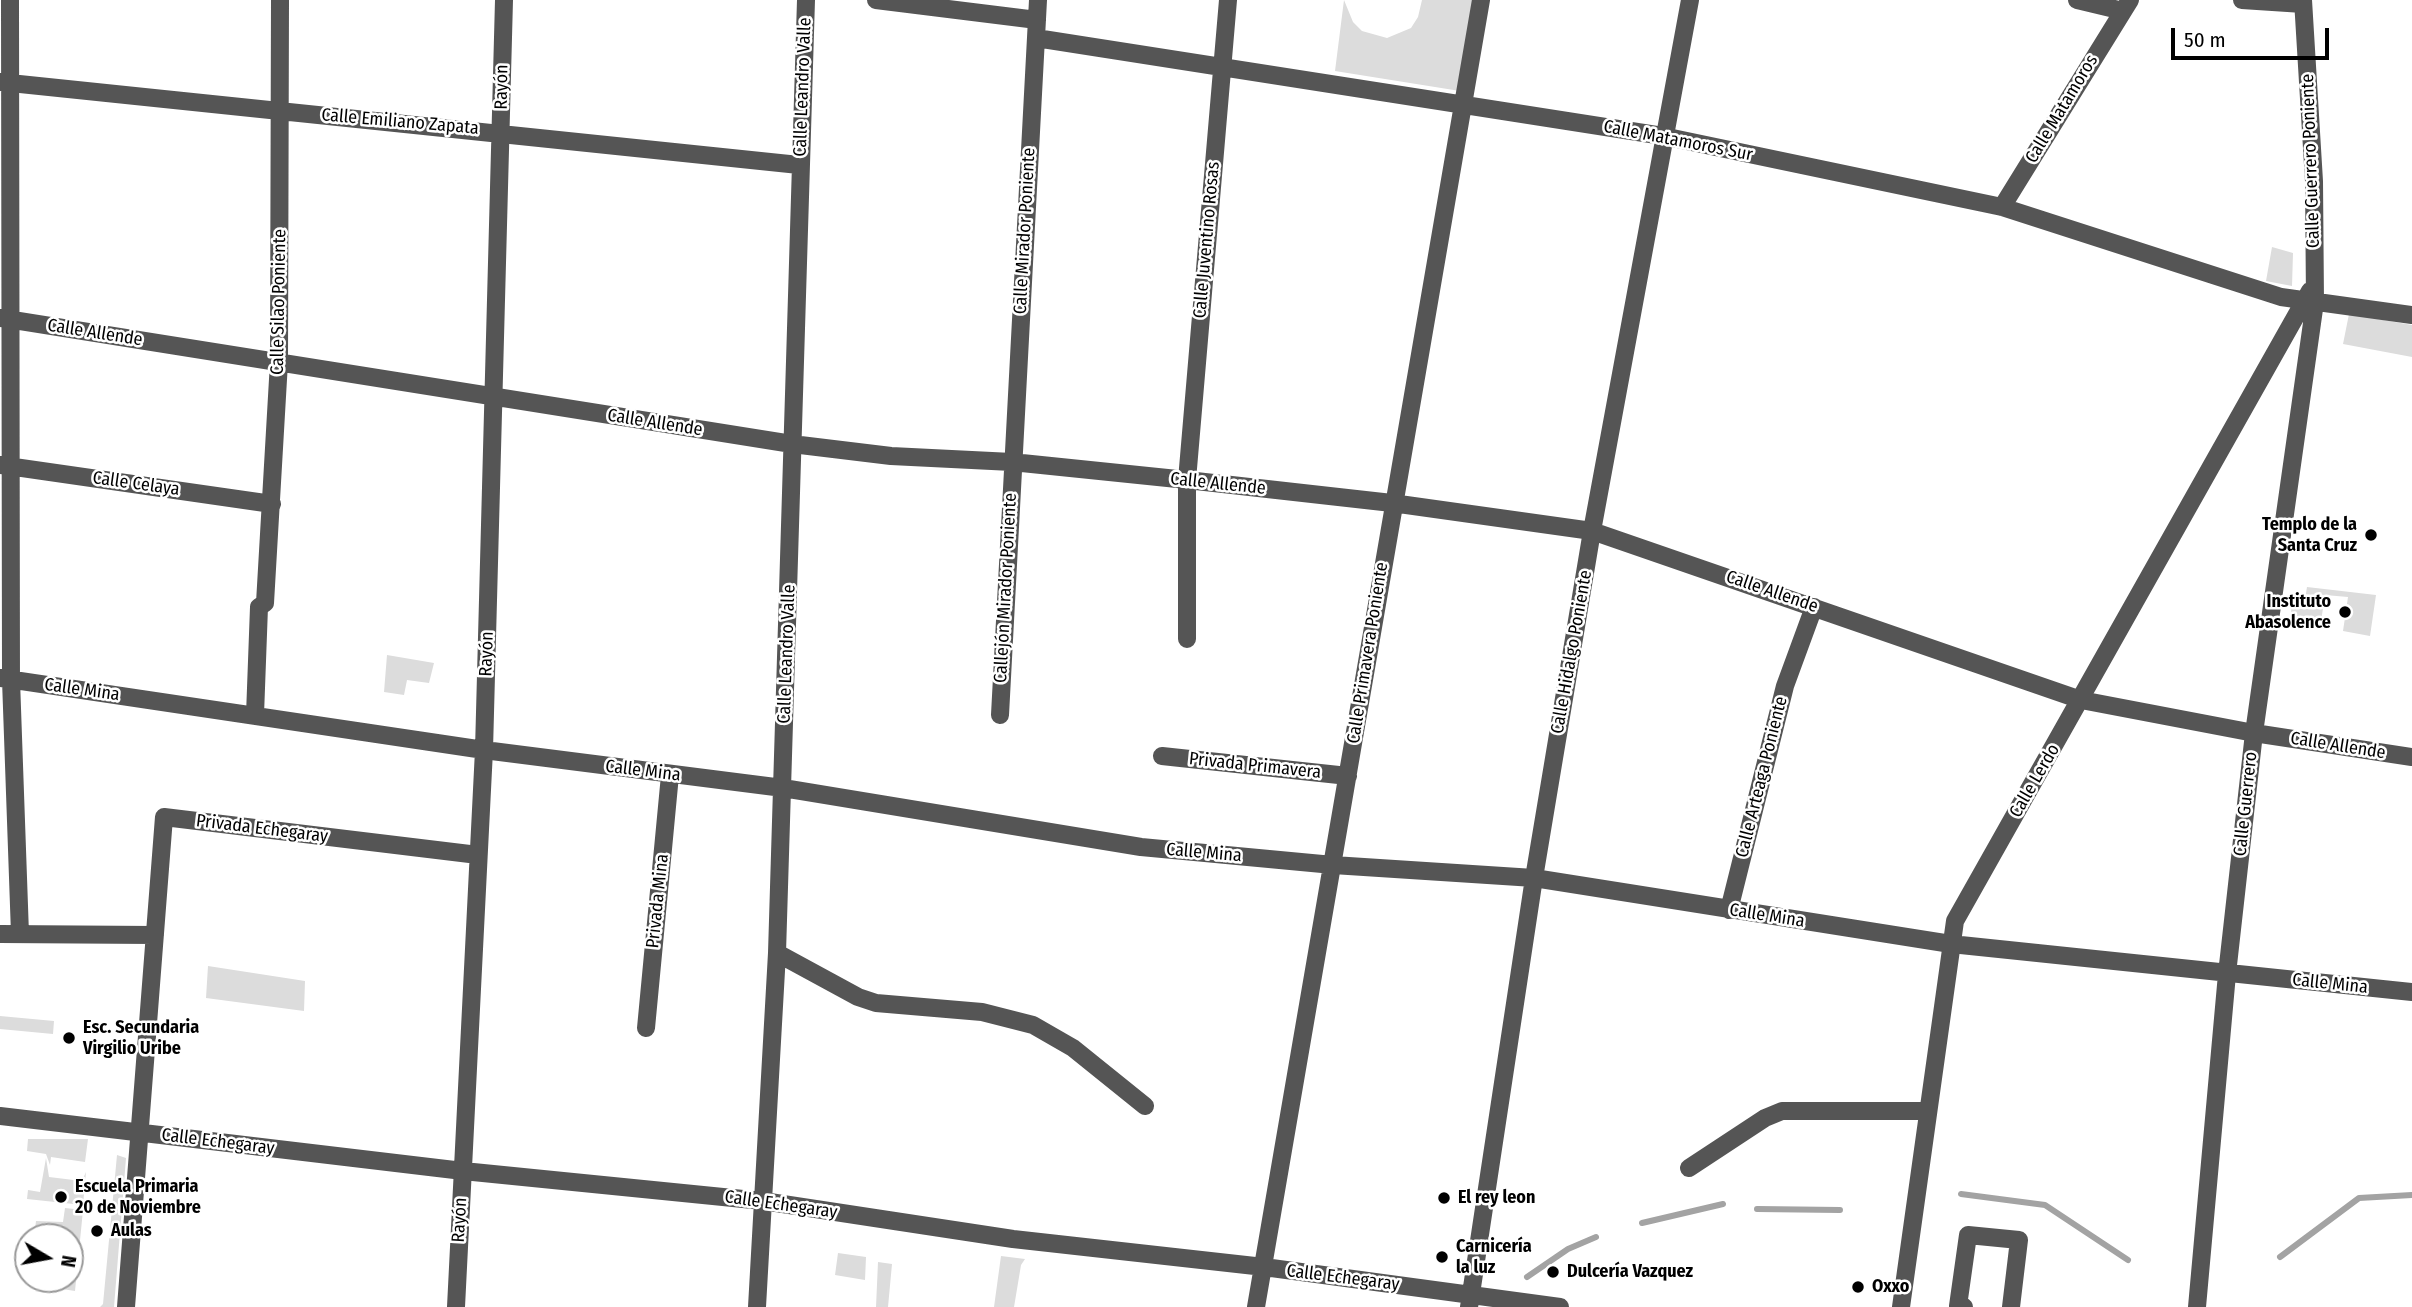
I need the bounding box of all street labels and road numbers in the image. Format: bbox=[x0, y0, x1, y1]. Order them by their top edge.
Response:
street label: Calle Leandro Valle bbox=[790, 17, 816, 157]
street label: Calle Matamoros bbox=[2021, 51, 2103, 167]
street label: Rayón bbox=[491, 64, 513, 110]
street label: Calle Guerrero Poniente bbox=[2297, 73, 2325, 249]
street label: Calle Emiliano Zapata bbox=[320, 104, 480, 140]
street label: Calle Matamoros Sur bbox=[1602, 116, 1754, 166]
street label: Calle Mirador Poniente bbox=[1010, 147, 1040, 315]
street label: Calle Juventino Rosas bbox=[1189, 161, 1225, 319]
street label: Calle Silao Poniente bbox=[267, 229, 291, 375]
street label: Calle Allende bbox=[46, 315, 144, 351]
street label: Calle Allende bbox=[606, 405, 704, 441]
street label: Calle Celaya bbox=[91, 467, 181, 501]
street label: Calle Allende bbox=[1169, 468, 1267, 500]
street label: Callejón Mirador Poniente bbox=[990, 492, 1022, 684]
street label: Calle Primavera Poniente bbox=[1343, 561, 1393, 745]
street label: Calle Allende bbox=[1723, 566, 1821, 618]
street label: Calle Hidalgo Poniente bbox=[1547, 569, 1597, 735]
street label: Calle Leandro Valle bbox=[774, 584, 800, 724]
street label: Rayón bbox=[475, 631, 499, 677]
street label: Calle Mina bbox=[43, 674, 121, 706]
street label: Calle Arteaga Poniente bbox=[1732, 694, 1792, 860]
street label: Calle Allende bbox=[2289, 728, 2387, 764]
street label: Calle Lerdo bbox=[2005, 740, 2065, 822]
street label: Privada Primavera bbox=[1188, 748, 1322, 784]
street label: Calle Guerrero bbox=[2230, 751, 2262, 857]
street label: Calle Mina bbox=[604, 756, 682, 786]
street label: Privada Echegaray bbox=[195, 810, 329, 848]
street label: Calle Mina bbox=[1165, 839, 1243, 867]
street label: Privada Mina bbox=[642, 853, 674, 949]
street label: Calle Mina bbox=[1728, 899, 1806, 933]
street label: Calle Mina bbox=[2291, 969, 2369, 999]
street label: Calle Echegaray bbox=[160, 1124, 276, 1160]
street label: Calle Echegaray bbox=[723, 1186, 839, 1224]
street label: Rayón bbox=[448, 1197, 472, 1243]
street label: Calle Echegaray bbox=[1285, 1260, 1401, 1296]

